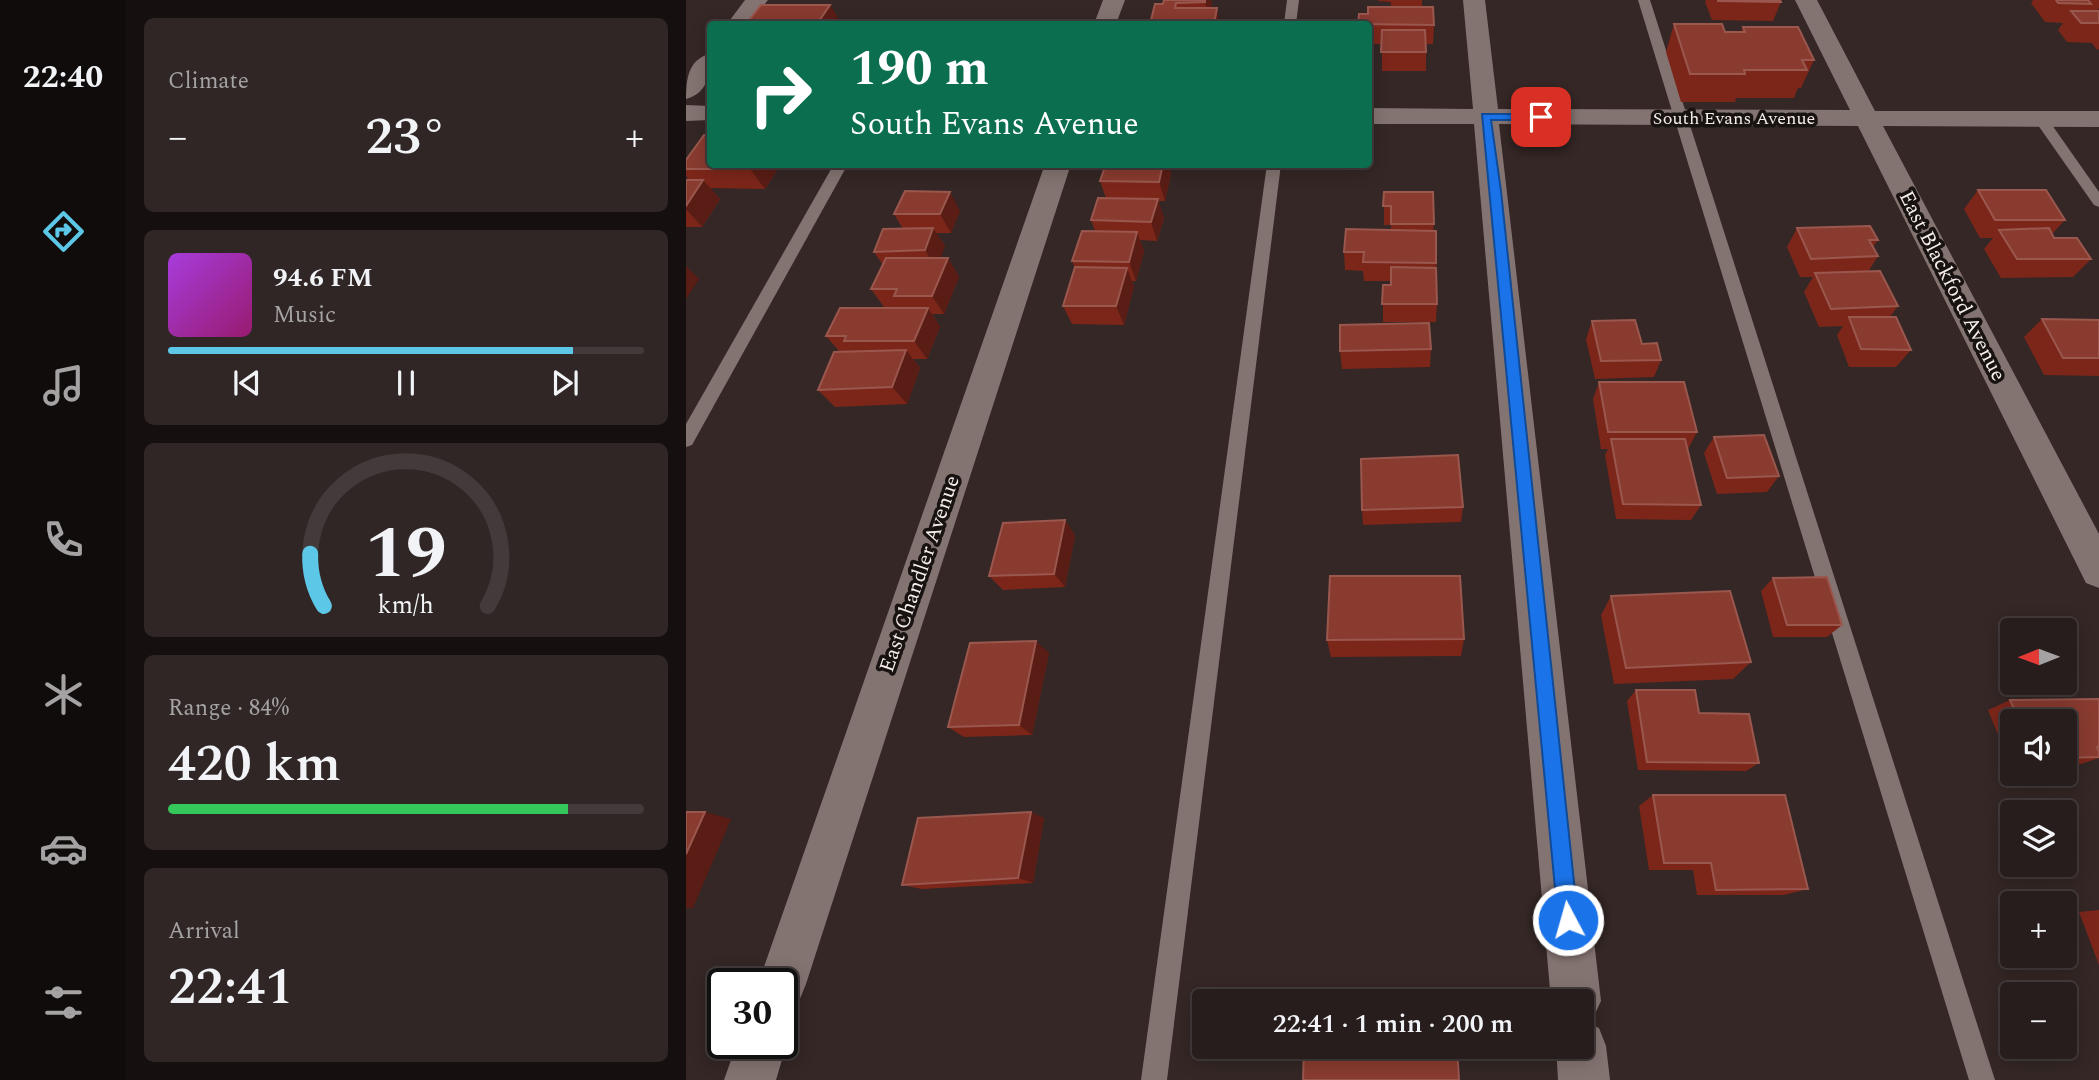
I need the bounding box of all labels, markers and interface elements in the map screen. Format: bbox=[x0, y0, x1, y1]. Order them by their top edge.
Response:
text: 190 m bbox=[850, 32, 989, 107]
icon: right bbox=[735, 49, 826, 140]
text: 22:40 bbox=[23, 53, 103, 102]
text: Climate bbox=[168, 64, 249, 99]
pin bbox=[1511, 87, 1571, 147]
text: 23° bbox=[365, 98, 447, 177]
icon: arrive bbox=[1522, 98, 1560, 136]
text: South Evans Avenue bbox=[850, 100, 1139, 149]
street label: South Evans Avenue bbox=[1653, 105, 1815, 132]
text: − bbox=[168, 109, 187, 167]
text: + bbox=[625, 109, 644, 167]
street label: East Blackford Avenue bbox=[1890, 185, 2014, 387]
icon: directions bbox=[39, 207, 88, 256]
text: 94.6 FM bbox=[273, 258, 373, 298]
text: Music bbox=[273, 298, 336, 333]
icon: music bbox=[39, 361, 88, 410]
icon: previous bbox=[228, 364, 266, 402]
icon: pause bbox=[387, 364, 425, 402]
icon: next bbox=[546, 364, 584, 402]
street label: East Chandler Avenue bbox=[871, 471, 969, 677]
text: 19 bbox=[365, 499, 447, 610]
icon: phone bbox=[39, 515, 88, 564]
text: km/h bbox=[378, 587, 434, 625]
north arrow bbox=[2000, 618, 2077, 695]
map controls bbox=[2000, 618, 2077, 1059]
icon: climate bbox=[39, 670, 88, 719]
text: Range · 84% bbox=[168, 691, 289, 726]
button: sound bbox=[2000, 709, 2077, 786]
text: 420 km bbox=[168, 725, 341, 804]
button: layers bbox=[2000, 800, 2077, 877]
icon: car bbox=[39, 824, 88, 873]
position arrow bbox=[1531, 883, 1605, 957]
button: + bbox=[2000, 891, 2077, 968]
text: Arrival bbox=[168, 914, 240, 949]
text: 22:41 bbox=[168, 948, 293, 1027]
speed limit sign: 30 bbox=[707, 968, 798, 1059]
icon: filters bbox=[39, 978, 88, 1027]
button: − bbox=[2000, 982, 2077, 1059]
text: 22:41 · 1 min · 200 m bbox=[1273, 1004, 1513, 1044]

